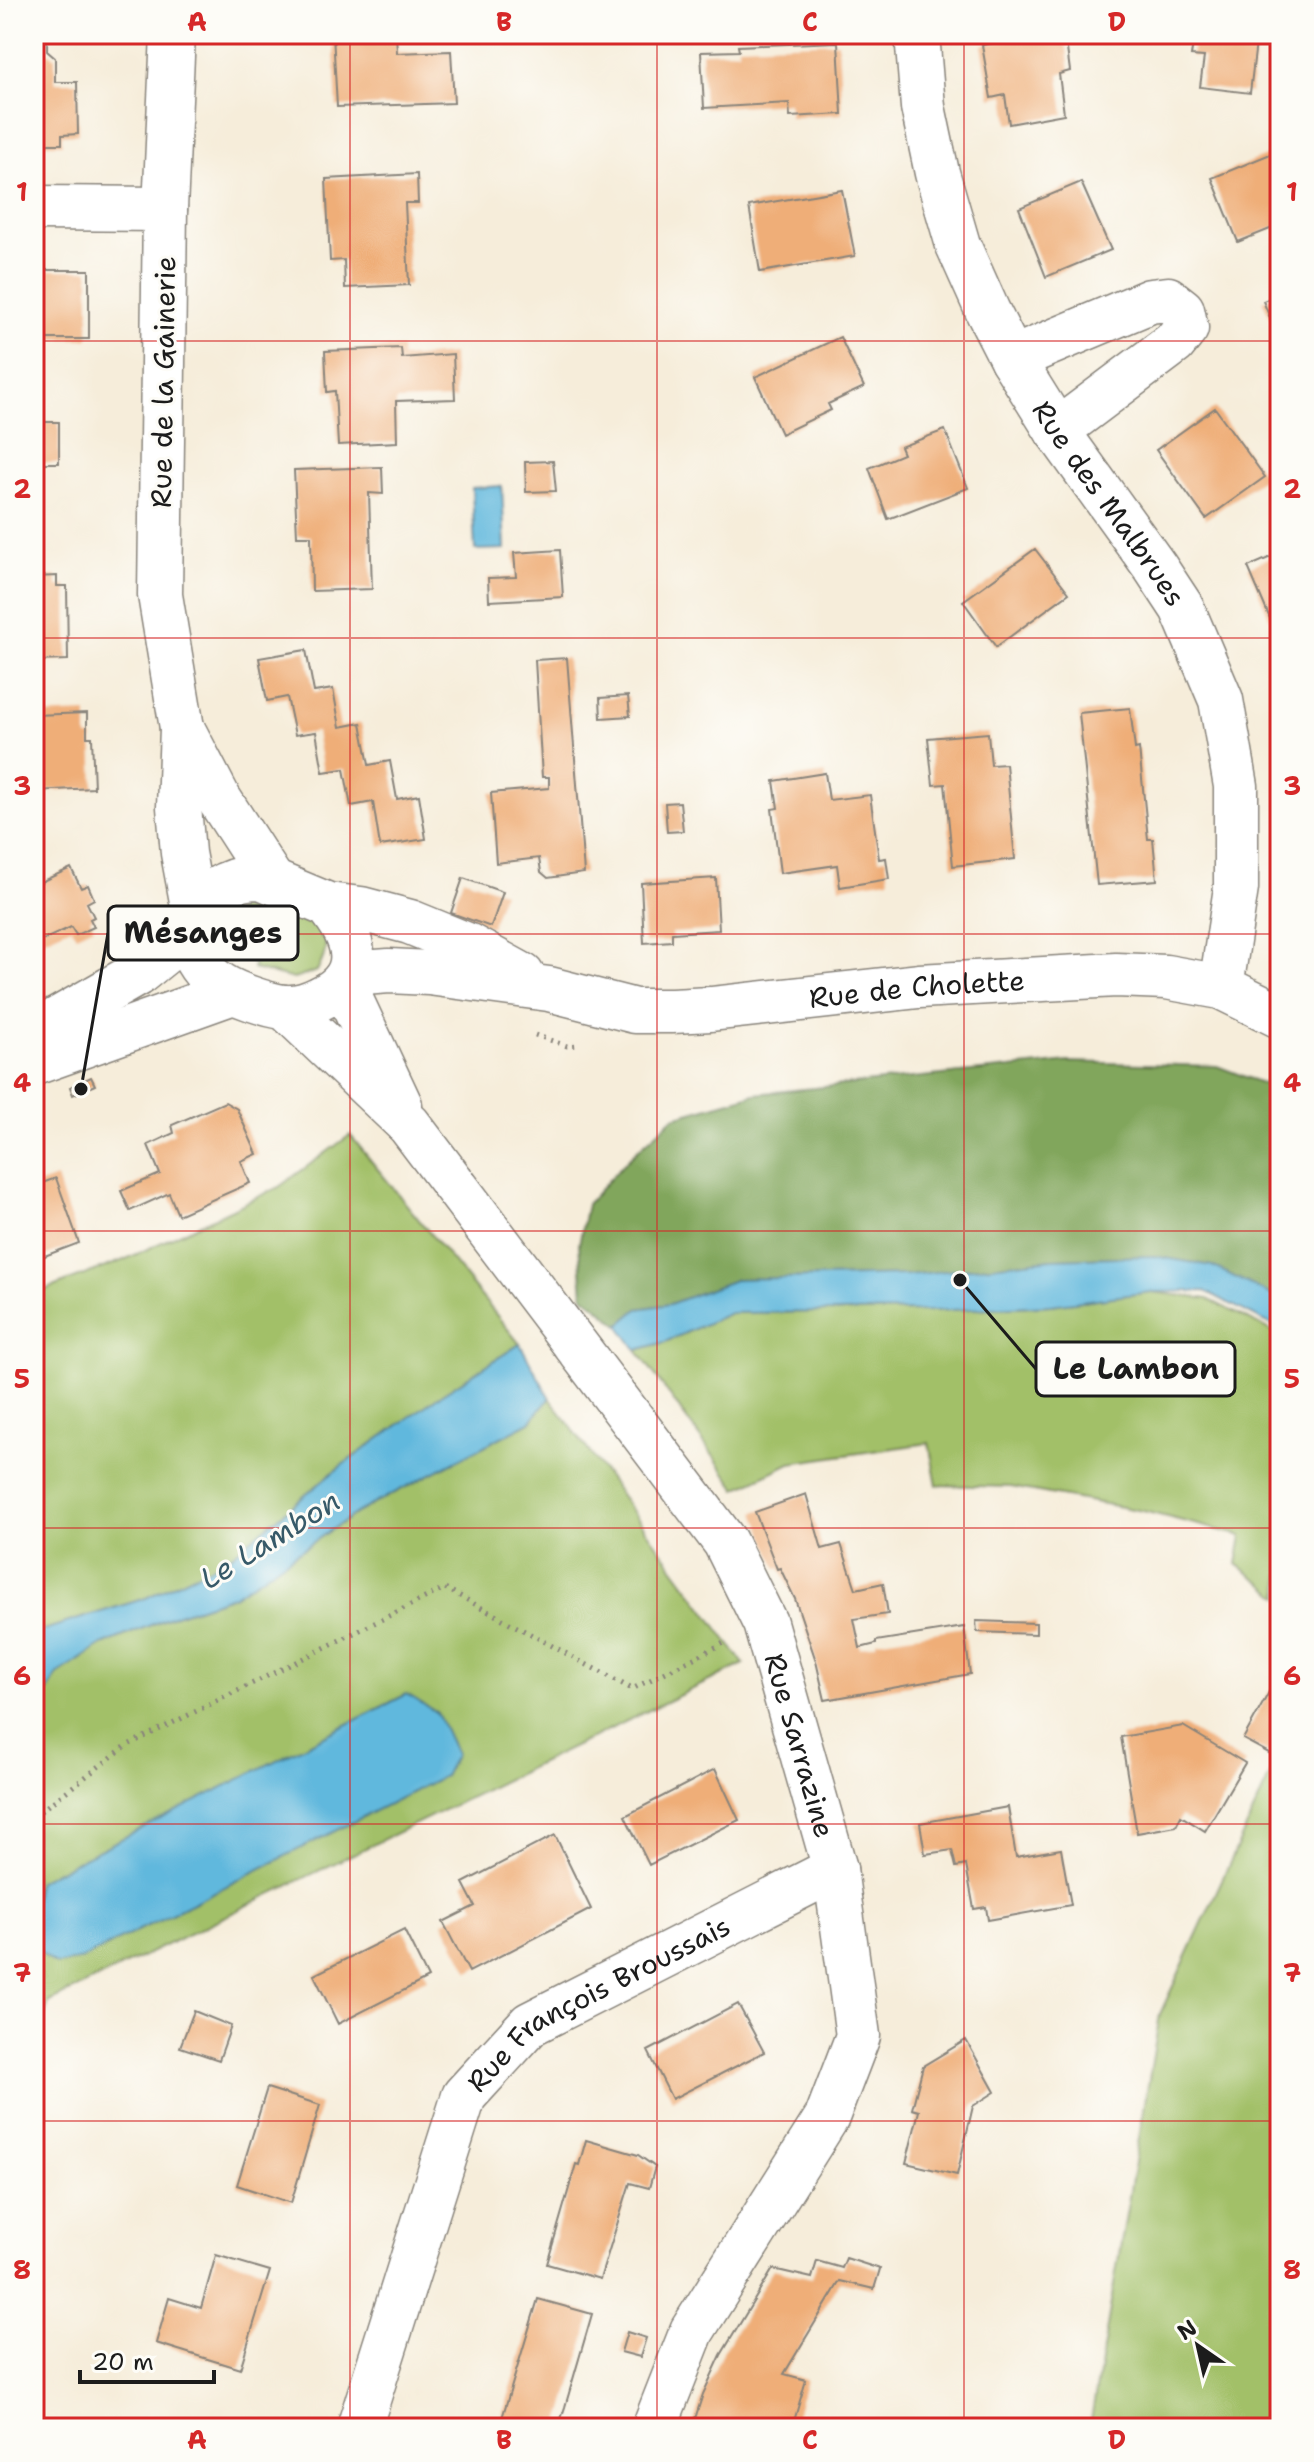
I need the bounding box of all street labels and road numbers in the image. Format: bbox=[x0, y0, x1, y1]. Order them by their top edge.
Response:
street label: Rue de la Gainerie bbox=[142, 256, 184, 508]
street label: Rue des Malbrues bbox=[1024, 393, 1195, 614]
street label: Rue de Cholette bbox=[807, 961, 1026, 1017]
street label: Rue Sarrazine bbox=[756, 1649, 844, 1842]
street label: Rue François Broussais bbox=[458, 1907, 736, 2100]

